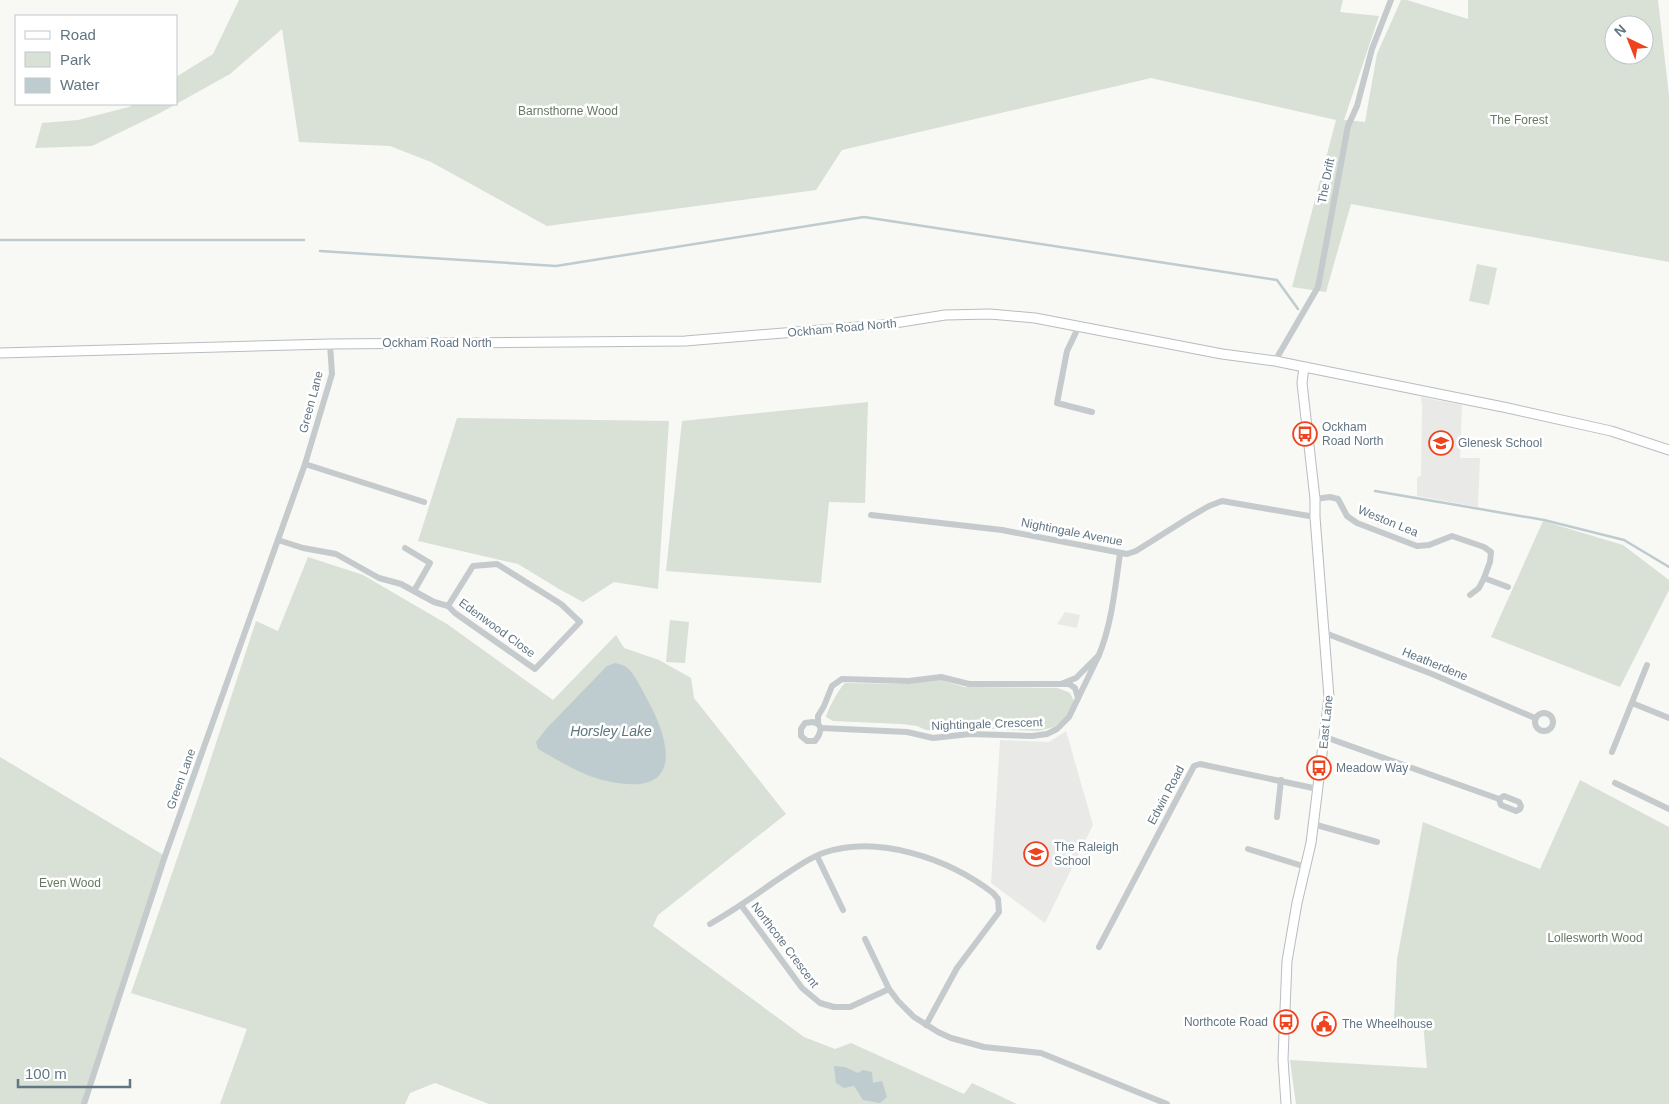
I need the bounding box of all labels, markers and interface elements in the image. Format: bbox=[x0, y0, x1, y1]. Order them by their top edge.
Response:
legend bbox=[15, 15, 178, 105]
north arrow bbox=[1604, 15, 1654, 65]
text: N bbox=[1611, 21, 1629, 40]
text: Road bbox=[60, 26, 96, 43]
text: Park bbox=[60, 51, 91, 68]
text: Water bbox=[60, 76, 99, 93]
park label: Barnsthorne Wood bbox=[518, 104, 618, 118]
park label: The Forest bbox=[1490, 113, 1549, 127]
street label: The Drift bbox=[1315, 156, 1337, 205]
street label: Ockham Road North bbox=[787, 316, 897, 340]
street label: Ockham Road North bbox=[382, 336, 492, 350]
street label: Green Lane bbox=[296, 369, 326, 434]
place label: Ockham Road North bbox=[1322, 420, 1383, 448]
bus stop icon: Ockham Road North bbox=[1292, 421, 1318, 447]
school or university icon: Glenesk School bbox=[1428, 430, 1454, 456]
place label: Glenesk School bbox=[1458, 436, 1542, 450]
street label: Weston Lea bbox=[1356, 503, 1421, 540]
street label: Nightingale Avenue bbox=[1020, 515, 1124, 549]
street label: Edenwood Close bbox=[456, 596, 538, 661]
street label: Heatherdene bbox=[1400, 645, 1470, 684]
street label: East Lane bbox=[1316, 694, 1336, 750]
street label: Nightingale Crescent bbox=[931, 715, 1044, 733]
water label: Horsley Lake bbox=[570, 723, 652, 739]
street label: Green Lane bbox=[164, 747, 199, 811]
bus stop icon: Meadow Way bbox=[1306, 755, 1332, 781]
place label: Meadow Way bbox=[1336, 761, 1408, 775]
street label: Edwin Road bbox=[1145, 763, 1187, 827]
place label: The Raleigh School bbox=[1054, 840, 1119, 868]
school or university icon: The Raleigh School bbox=[1023, 841, 1049, 867]
park label: Even Wood bbox=[39, 876, 101, 890]
street label: Northcote Crescent bbox=[748, 900, 822, 991]
park label: Lollesworth Wood bbox=[1547, 931, 1643, 945]
bus stop icon: Northcote Road bbox=[1273, 1009, 1299, 1035]
public building icon: The Wheelhouse bbox=[1311, 1011, 1337, 1037]
place label: Northcote Road bbox=[1184, 1015, 1268, 1029]
place label: The Wheelhouse bbox=[1342, 1017, 1433, 1031]
scale bar bbox=[18, 1056, 130, 1088]
text: 100 m bbox=[25, 1065, 67, 1082]

